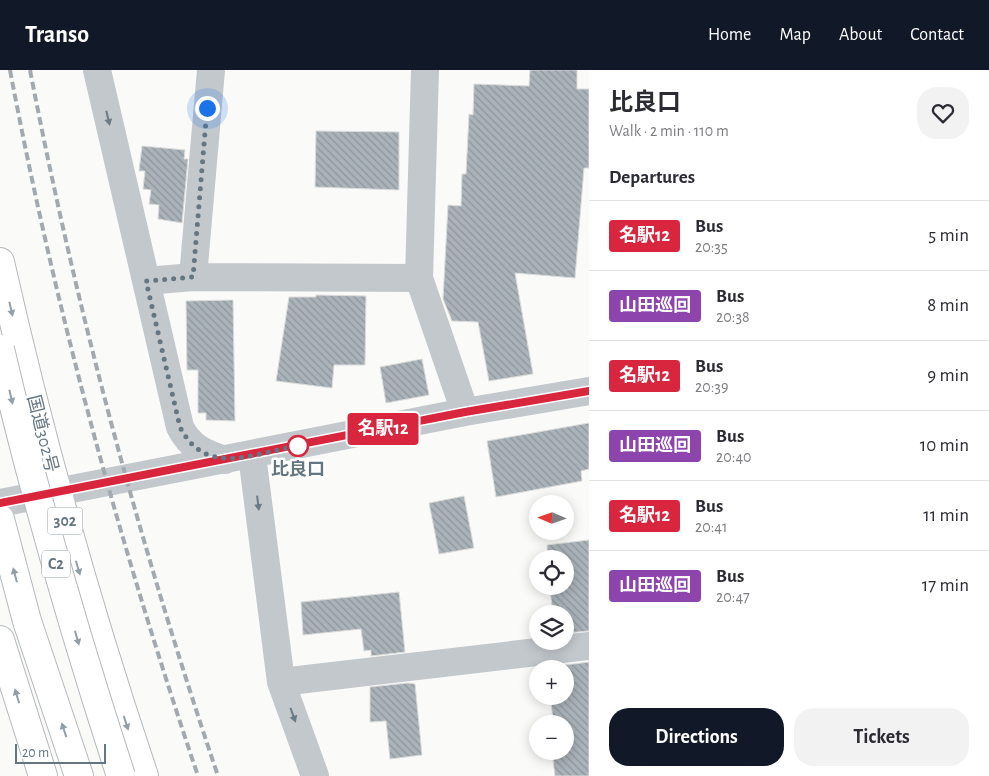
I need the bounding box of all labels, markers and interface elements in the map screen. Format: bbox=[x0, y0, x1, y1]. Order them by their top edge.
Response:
text: Transo bbox=[25, 23, 89, 47]
text: Home bbox=[708, 26, 751, 44]
text: Map bbox=[779, 26, 811, 44]
text: About bbox=[839, 26, 882, 44]
text: Contact bbox=[910, 26, 964, 44]
button: heart bbox=[917, 87, 969, 139]
text: 比良口 bbox=[609, 91, 681, 115]
your location bbox=[195, 96, 220, 121]
one-way arrow bbox=[104, 110, 112, 125]
text: Walk · 2 min · 110 m bbox=[609, 123, 729, 139]
text: Departures bbox=[609, 168, 695, 187]
text: Bus bbox=[695, 217, 723, 236]
text: 5 min bbox=[928, 226, 969, 245]
text: 名駅12 bbox=[619, 227, 670, 245]
text: 20:35 bbox=[695, 239, 728, 255]
text: Bus bbox=[716, 287, 744, 306]
text: 8 min bbox=[927, 296, 969, 315]
text: 山田巡回 bbox=[619, 297, 691, 315]
one-way arrow bbox=[7, 302, 15, 317]
text: 20:38 bbox=[716, 309, 750, 325]
text: Bus bbox=[695, 357, 723, 376]
text: 9 min bbox=[927, 366, 969, 385]
text: 名駅12 bbox=[619, 367, 670, 385]
text: 20:39 bbox=[695, 379, 728, 395]
one-way arrow bbox=[7, 389, 15, 404]
street label: 国道302号 bbox=[24, 393, 62, 475]
line badge: 名駅12 bbox=[348, 413, 418, 445]
text: 名駅12 bbox=[358, 420, 408, 438]
text: Bus bbox=[716, 427, 744, 446]
marker: 比良口 bbox=[287, 435, 309, 457]
text: 10 min bbox=[920, 436, 969, 455]
text: 山田巡回 bbox=[619, 437, 691, 455]
text: 20:40 bbox=[716, 449, 752, 465]
place label: 比良口 bbox=[271, 460, 325, 479]
north arrow bbox=[529, 495, 574, 540]
map controls bbox=[529, 495, 574, 760]
one-way arrow bbox=[254, 496, 262, 512]
text: Bus bbox=[695, 497, 723, 516]
text: 11 min bbox=[923, 506, 969, 525]
text: 名駅12 bbox=[619, 507, 670, 525]
road number: 302 bbox=[48, 508, 82, 534]
text: 20:41 bbox=[695, 519, 728, 535]
road number: C2 bbox=[42, 550, 70, 578]
button: locate bbox=[529, 550, 574, 595]
one-way arrow bbox=[75, 561, 83, 576]
one-way arrow bbox=[11, 567, 19, 582]
text: Bus bbox=[716, 567, 744, 586]
text: 17 min bbox=[922, 576, 969, 595]
text: 山田巡回 bbox=[619, 577, 691, 595]
text: 20:47 bbox=[716, 589, 750, 605]
button: layers bbox=[529, 605, 574, 650]
one-way arrow bbox=[73, 631, 81, 646]
button: + bbox=[529, 660, 574, 705]
one-way arrow bbox=[13, 689, 21, 704]
one-way arrow bbox=[289, 708, 297, 723]
button: Directions bbox=[609, 708, 784, 766]
button: Tickets bbox=[794, 708, 969, 766]
button: − bbox=[529, 715, 574, 760]
one-way arrow bbox=[123, 716, 131, 731]
one-way arrow bbox=[60, 722, 67, 737]
scale bar bbox=[15, 741, 106, 764]
text: 20 m bbox=[22, 746, 49, 760]

